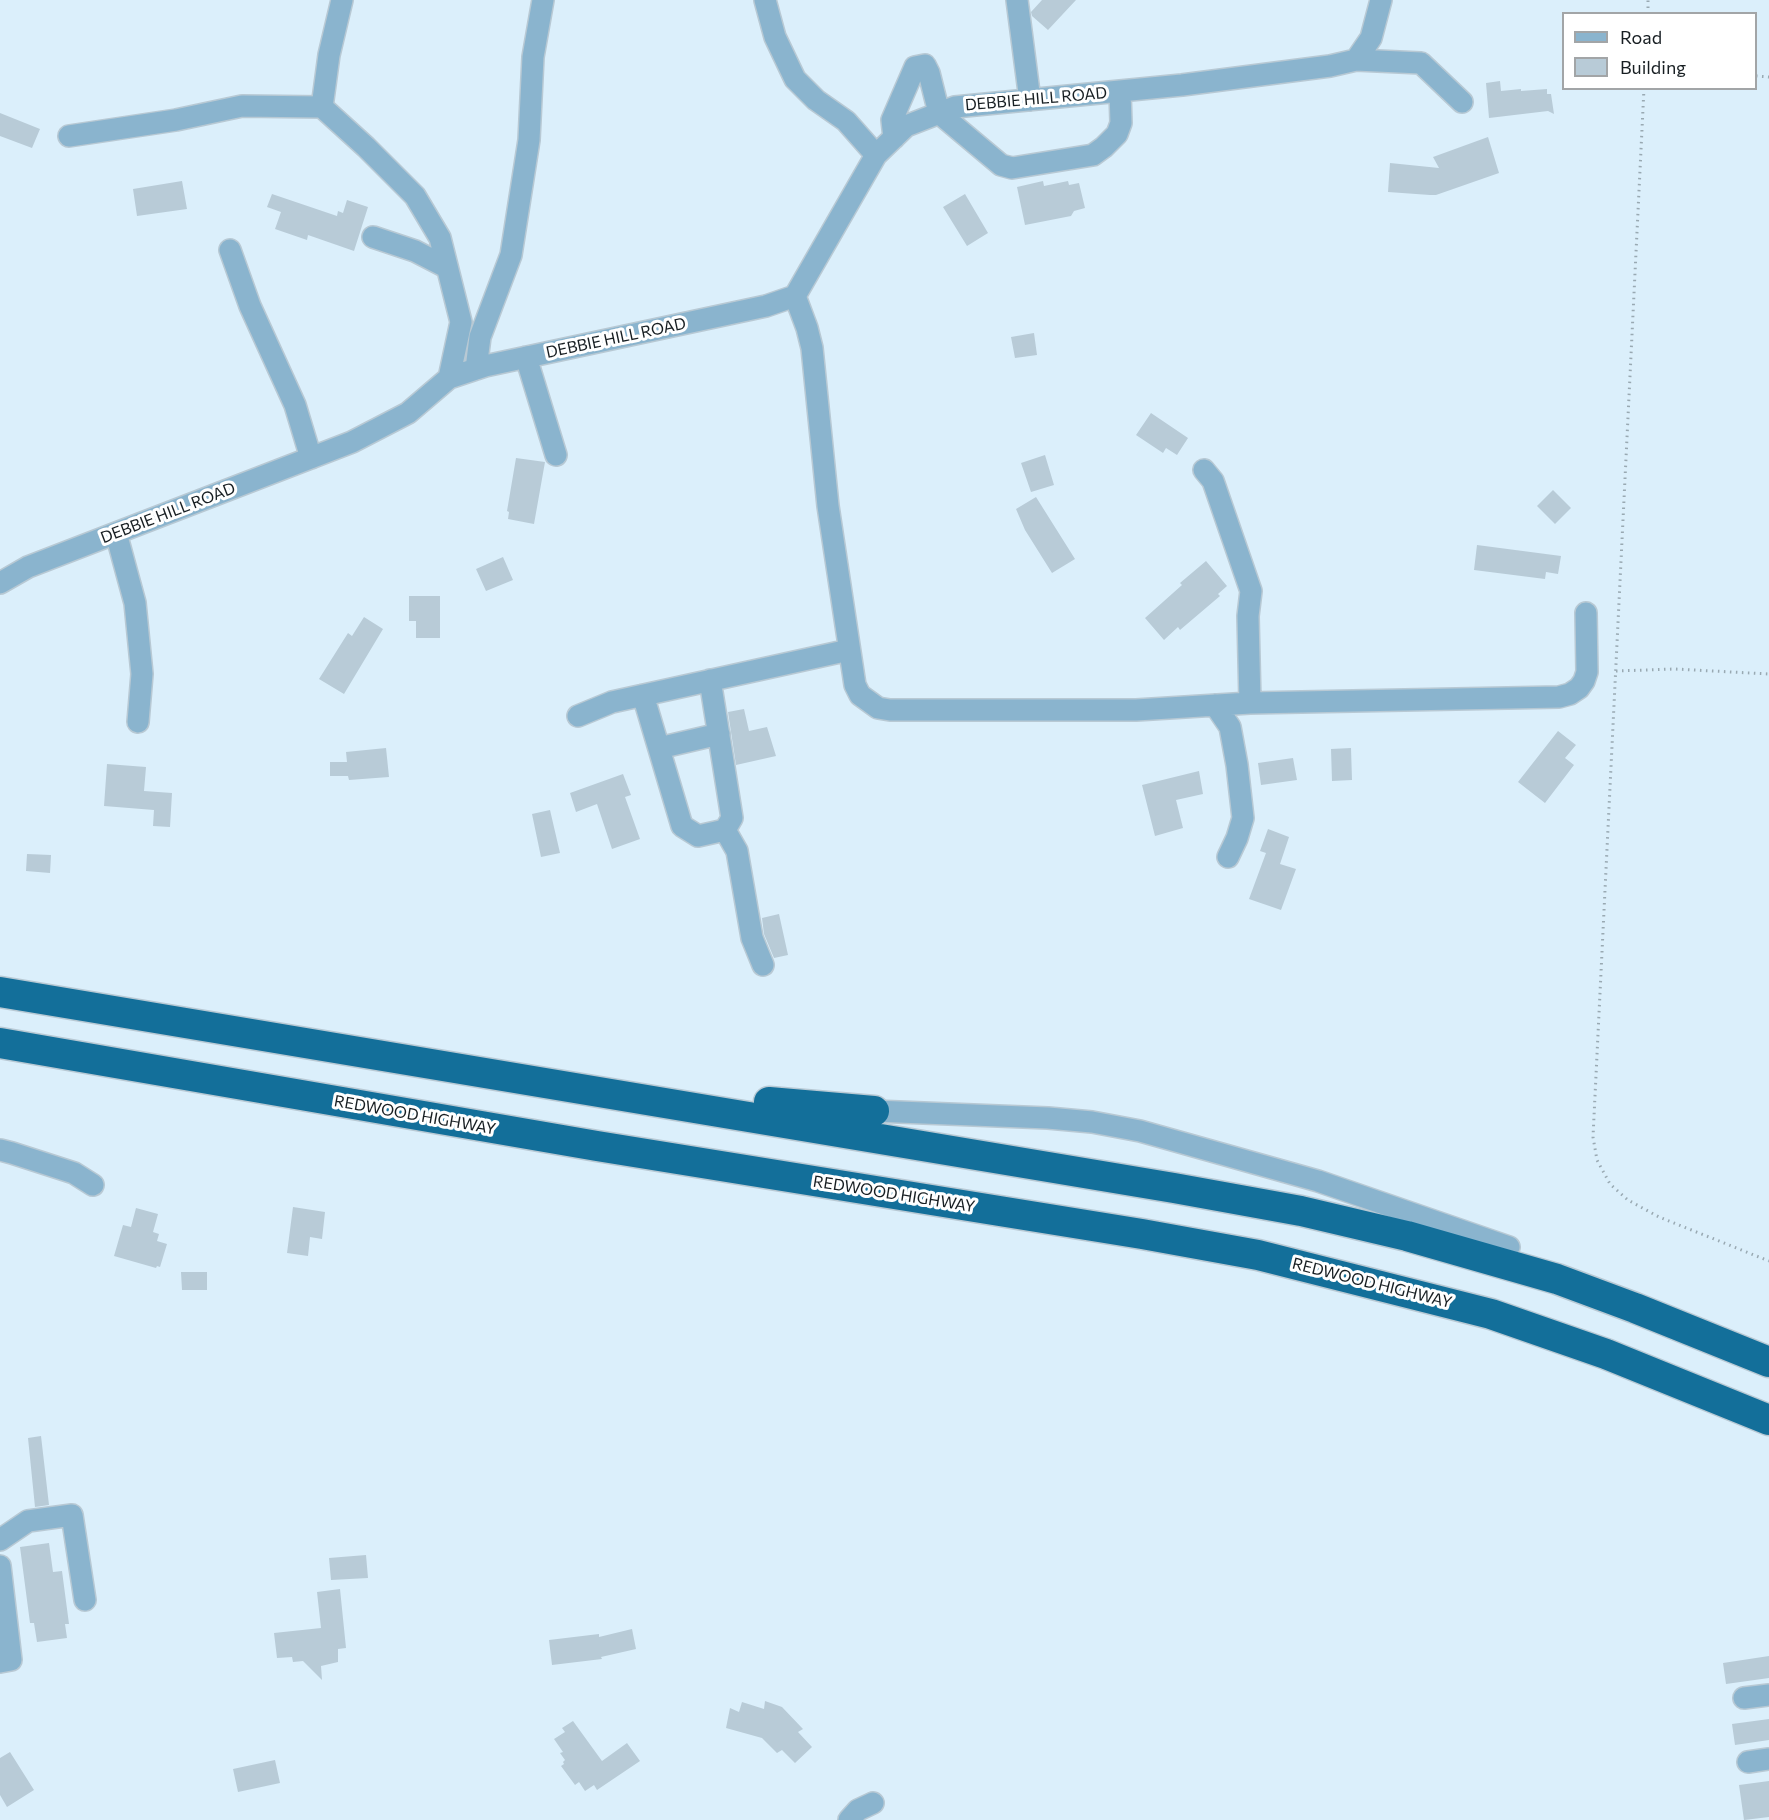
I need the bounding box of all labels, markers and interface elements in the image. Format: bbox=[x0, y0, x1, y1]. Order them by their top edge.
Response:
legend bbox=[1562, 12, 1757, 90]
text: Road bbox=[1620, 26, 1662, 48]
text: Building bbox=[1620, 56, 1686, 78]
street label: DEBBIE HILL ROAD bbox=[964, 83, 1108, 115]
street label: DEBBIE HILL ROAD bbox=[544, 314, 688, 362]
street label: DEBBIE HILL ROAD bbox=[98, 478, 238, 548]
street label: REDWOOD HIGHWAY bbox=[333, 1091, 497, 1139]
street label: REDWOOD HIGHWAY bbox=[811, 1172, 977, 1216]
street label: REDWOOD HIGHWAY bbox=[1290, 1254, 1454, 1312]

